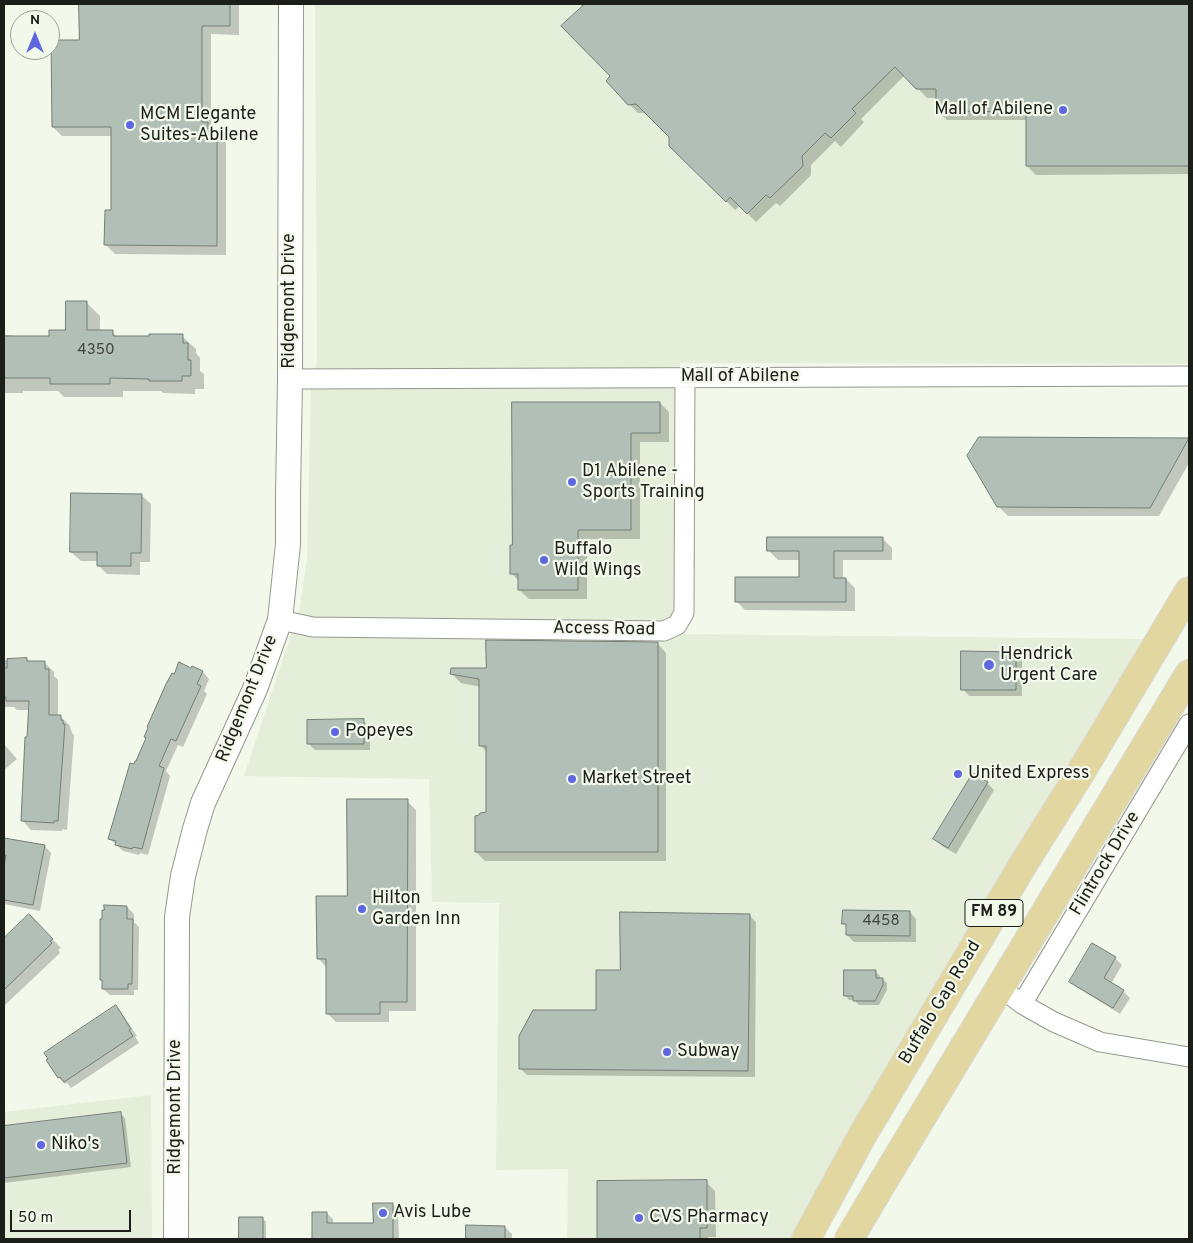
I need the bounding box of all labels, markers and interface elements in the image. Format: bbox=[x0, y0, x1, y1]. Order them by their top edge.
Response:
north arrow bbox=[10, 10, 60, 60]
text: N bbox=[30, 12, 40, 29]
place label: Mall of Abilene bbox=[934, 99, 1053, 121]
place label: MCM Elegante Suites-Abilene bbox=[140, 104, 259, 146]
marker: Mall of Abilene bbox=[1057, 104, 1069, 116]
marker: MCM Elegante Suites-Abilene bbox=[124, 119, 136, 131]
street label: Ridgemont Drive bbox=[279, 233, 301, 369]
house number: 4350 bbox=[77, 342, 115, 360]
street label: Mall of Abilene bbox=[681, 366, 799, 388]
place label: D1 Abilene - Sports Training bbox=[582, 461, 705, 504]
marker: D1 Abilene - Sports Training bbox=[566, 476, 578, 488]
place label: Buffalo Wild Wings bbox=[554, 539, 641, 582]
marker: Buffalo Wild Wings bbox=[538, 554, 550, 566]
street label: Access Road bbox=[553, 618, 655, 642]
street label: Ridgemont Drive bbox=[213, 632, 283, 766]
place label: Hendrick Urgent Care bbox=[1000, 644, 1097, 686]
marker: Hendrick Urgent Care bbox=[982, 658, 996, 672]
place label: Popeyes bbox=[345, 721, 414, 743]
marker: Popeyes bbox=[329, 726, 341, 738]
place label: United Express bbox=[968, 763, 1089, 785]
place label: Market Street bbox=[582, 768, 692, 790]
marker: United Express bbox=[952, 768, 964, 780]
marker: Market Street bbox=[566, 773, 578, 785]
street label: Flintrock Drive bbox=[1066, 808, 1146, 920]
place label: Hilton Garden Inn bbox=[372, 888, 461, 931]
road number: FM 89 bbox=[965, 900, 1023, 926]
marker: Hilton Garden Inn bbox=[356, 903, 368, 915]
house number: 4458 bbox=[862, 913, 900, 931]
street label: Buffalo Gap Road bbox=[896, 937, 986, 1069]
street label: Ridgemont Drive bbox=[165, 1039, 187, 1175]
place label: Subway bbox=[677, 1041, 739, 1063]
marker: Subway bbox=[661, 1046, 673, 1058]
place label: Niko's bbox=[51, 1134, 100, 1156]
marker: Niko's bbox=[35, 1139, 47, 1151]
scale bar bbox=[12, 1200, 134, 1232]
place label: Avis Lube bbox=[393, 1202, 471, 1224]
marker: Avis Lube bbox=[377, 1207, 389, 1219]
place label: CVS Pharmacy bbox=[649, 1207, 769, 1229]
text: 50 m bbox=[18, 1209, 53, 1228]
marker: CVS Pharmacy bbox=[633, 1212, 645, 1224]

